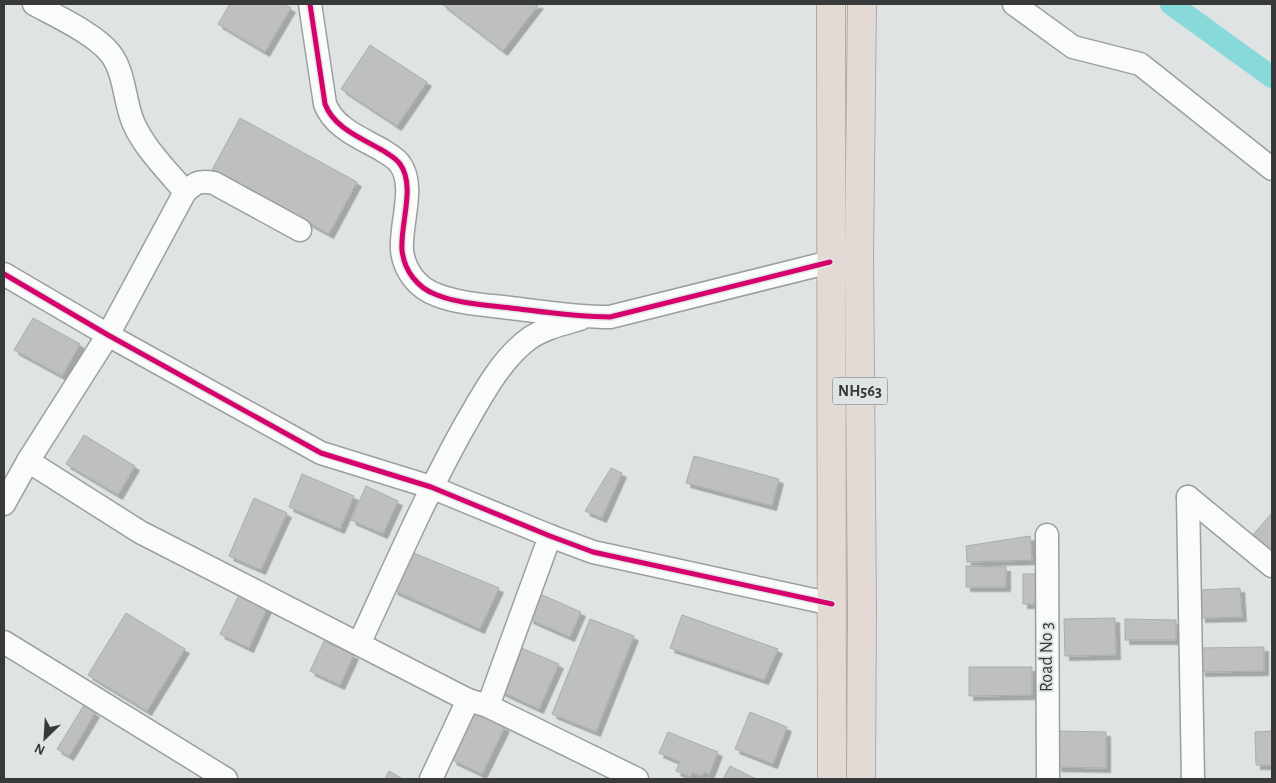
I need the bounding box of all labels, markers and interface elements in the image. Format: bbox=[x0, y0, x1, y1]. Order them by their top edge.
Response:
road number: NH563 bbox=[832, 378, 888, 404]
street label: Road No 3 bbox=[1038, 622, 1056, 692]
north arrow bbox=[20, 713, 70, 763]
text: N bbox=[33, 740, 47, 757]

